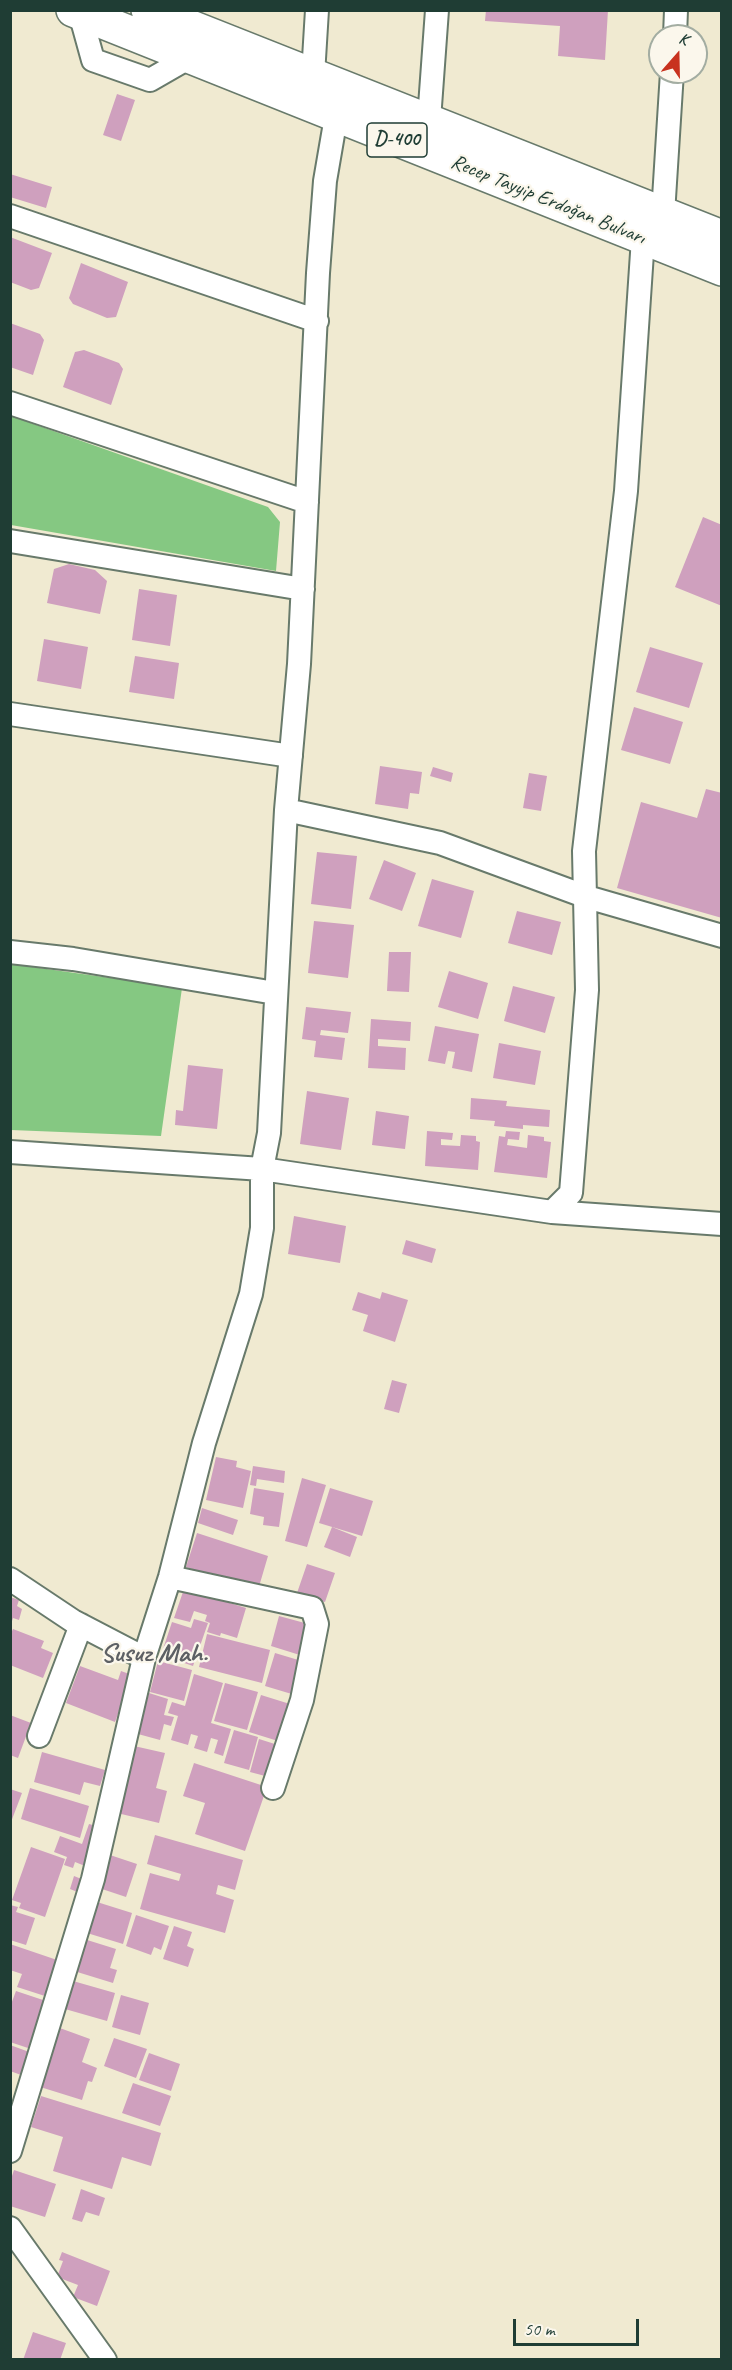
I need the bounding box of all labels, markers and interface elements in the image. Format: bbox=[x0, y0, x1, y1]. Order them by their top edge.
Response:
north arrow bbox=[648, 24, 708, 84]
text: K bbox=[676, 28, 691, 50]
road number: D-400 bbox=[367, 123, 427, 157]
street label: Recep Tayyip Erdoğan Bulvarı bbox=[447, 149, 649, 251]
district label: Susuz Mah. bbox=[100, 1638, 208, 1670]
scale bar bbox=[516, 2307, 642, 2345]
text: 50 m bbox=[524, 2318, 555, 2340]

